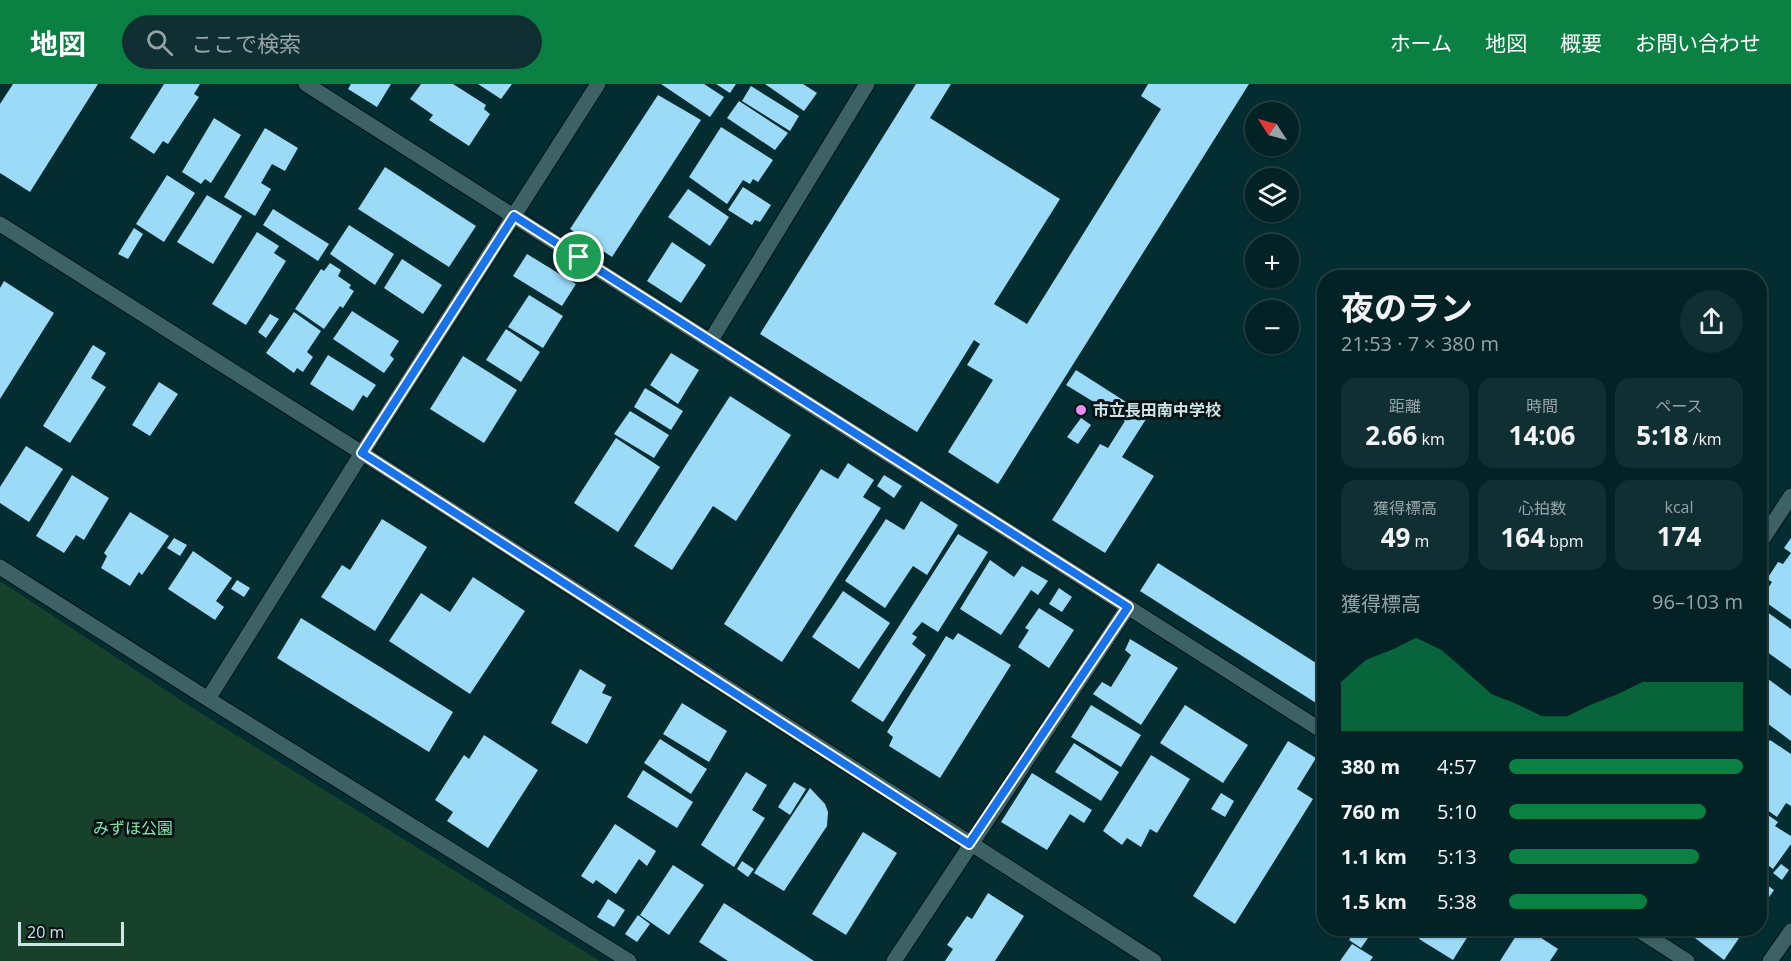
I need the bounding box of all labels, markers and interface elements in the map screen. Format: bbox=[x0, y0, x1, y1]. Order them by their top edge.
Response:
search box bbox=[122, 15, 542, 69]
text: 地図 bbox=[30, 24, 86, 62]
icon: search bbox=[143, 26, 176, 59]
text: ここで検索 bbox=[191, 28, 301, 58]
text: ホーム bbox=[1390, 29, 1452, 57]
text: 地図 bbox=[1485, 29, 1527, 57]
text: 概要 bbox=[1560, 29, 1602, 57]
text: お問い合わせ bbox=[1635, 29, 1761, 57]
north arrow bbox=[1245, 102, 1299, 156]
map controls bbox=[1245, 102, 1299, 354]
button: layers bbox=[1245, 168, 1299, 222]
pin bbox=[553, 231, 604, 282]
button: + bbox=[1245, 234, 1299, 288]
icon: arrive bbox=[562, 240, 595, 273]
text: 夜のラン bbox=[1341, 285, 1473, 330]
button: share bbox=[1680, 290, 1743, 353]
button: − bbox=[1245, 300, 1299, 354]
text: 21:53 · 7 × 380 m bbox=[1341, 330, 1499, 357]
text: 距離 bbox=[1389, 395, 1421, 417]
text: 時間 bbox=[1526, 395, 1558, 417]
text: ペース bbox=[1655, 395, 1703, 417]
place label: 市立長田南中学校 bbox=[1093, 399, 1221, 421]
marker: 市立長田南中学校 bbox=[1074, 403, 1088, 417]
text: 2.66 bbox=[1365, 417, 1417, 453]
text: 14:06 bbox=[1509, 417, 1575, 453]
text: 5:18 bbox=[1636, 417, 1688, 453]
text: km bbox=[1417, 428, 1445, 450]
text: /km bbox=[1688, 428, 1722, 450]
text: kcal bbox=[1665, 496, 1694, 518]
text: 獲得標高 bbox=[1373, 497, 1437, 519]
text: 心拍数 bbox=[1518, 497, 1566, 519]
text: 174 bbox=[1657, 518, 1701, 554]
text: 49 bbox=[1381, 519, 1410, 555]
text: 164 bbox=[1500, 519, 1545, 555]
text: m bbox=[1410, 530, 1429, 552]
text: bpm bbox=[1545, 530, 1584, 552]
text: 96–103 m bbox=[1652, 588, 1743, 615]
text: 獲得標高 bbox=[1341, 590, 1421, 617]
text: 380 m bbox=[1341, 753, 1400, 780]
text: 4:57 bbox=[1437, 753, 1477, 780]
text: 760 m bbox=[1341, 798, 1400, 825]
text: 5:10 bbox=[1437, 798, 1477, 825]
park label: みずほ公園 bbox=[93, 817, 173, 839]
text: 1.1 km bbox=[1341, 843, 1407, 870]
text: 5:13 bbox=[1437, 843, 1477, 870]
text: 1.5 km bbox=[1341, 888, 1407, 915]
text: 5:38 bbox=[1437, 888, 1477, 915]
scale bar bbox=[18, 919, 124, 946]
text: 20 m bbox=[27, 921, 64, 943]

